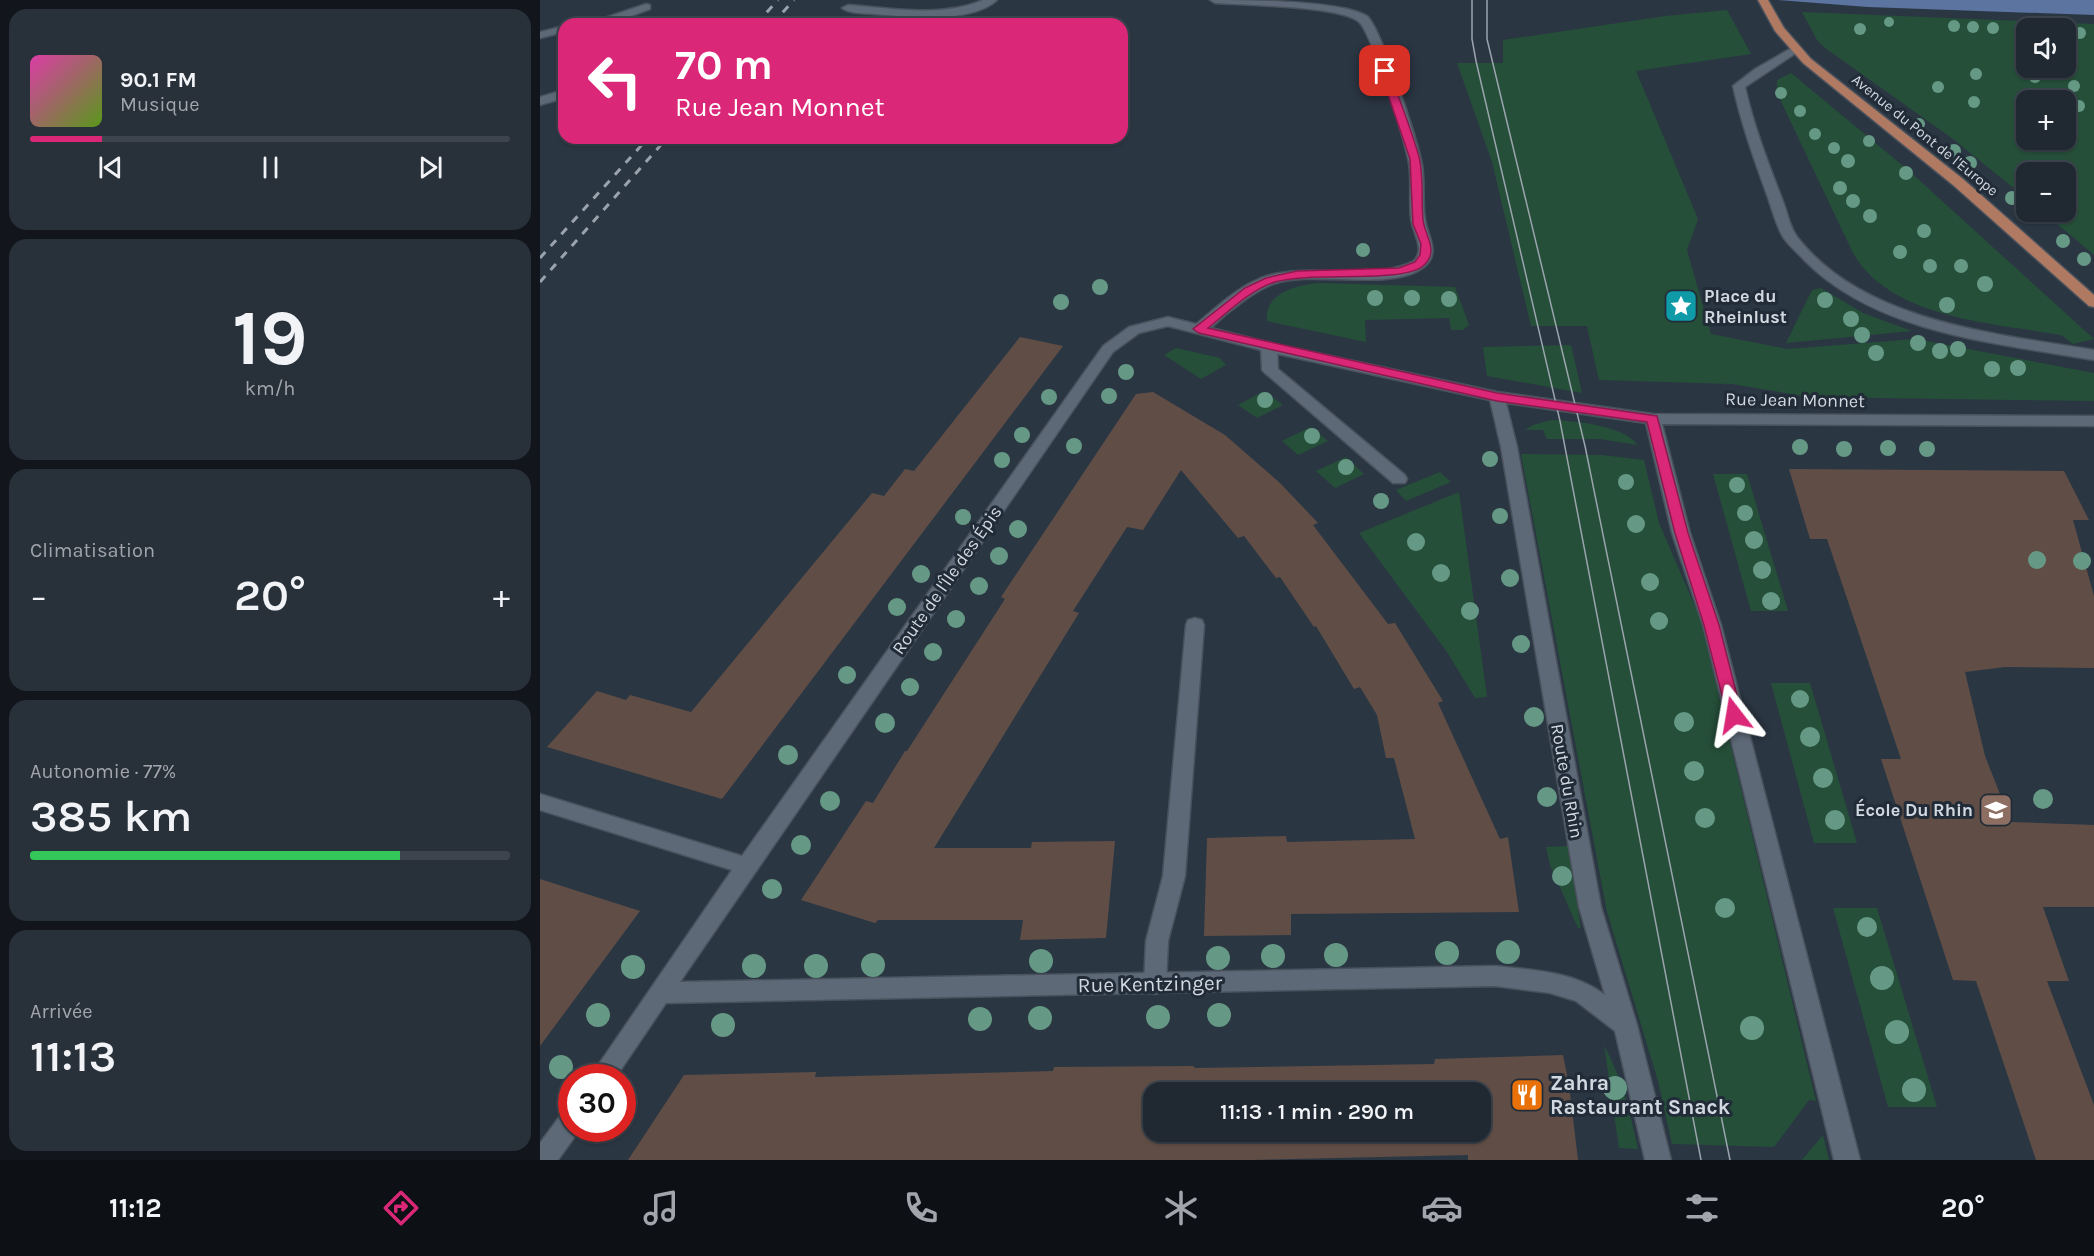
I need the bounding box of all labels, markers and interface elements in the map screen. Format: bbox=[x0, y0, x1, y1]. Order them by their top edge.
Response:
map controls bbox=[2016, 18, 2076, 222]
button: sound bbox=[2016, 18, 2076, 78]
text: 70 m bbox=[675, 40, 773, 90]
icon: left bbox=[576, 42, 654, 120]
pin bbox=[1359, 45, 1410, 96]
icon: arrive bbox=[1368, 54, 1401, 87]
text: 90.1 FM bbox=[120, 67, 197, 93]
street label: Avenue du Pont de l'Europe bbox=[1848, 70, 2002, 200]
button: + bbox=[2016, 90, 2076, 150]
text: Rue Jean Monnet bbox=[675, 91, 885, 123]
text: Musique bbox=[120, 93, 200, 116]
icon: previous bbox=[94, 151, 127, 184]
icon: pause bbox=[254, 151, 287, 184]
icon: next bbox=[414, 151, 447, 184]
button: − bbox=[2016, 162, 2076, 222]
place label: Place du Rheinlust bbox=[1704, 285, 1787, 328]
place icon: Place du Rheinlust bbox=[1663, 288, 1699, 324]
text: 19 bbox=[232, 292, 308, 384]
text: km/h bbox=[245, 377, 295, 400]
street label: Rue Jean Monnet bbox=[1725, 388, 1865, 412]
street label: Route de l'Île des Épis bbox=[887, 501, 1007, 659]
text: Climatisation bbox=[30, 539, 155, 562]
text: 20° bbox=[234, 569, 306, 621]
text: − bbox=[30, 577, 47, 615]
text: + bbox=[493, 577, 510, 615]
position arrow bbox=[1702, 683, 1766, 747]
street label: Route du Rhin bbox=[1546, 722, 1588, 840]
text: Autonomie · 77% bbox=[30, 760, 176, 783]
text: 385 km bbox=[30, 790, 192, 842]
school or university icon: École Du Rhin bbox=[1978, 792, 2014, 828]
place label: École Du Rhin bbox=[1855, 798, 1973, 821]
street label: Rue Kentzinger bbox=[1078, 971, 1223, 997]
text: Arrivée bbox=[30, 1000, 93, 1023]
text: 11:13 bbox=[30, 1030, 116, 1082]
speed limit sign: 30 bbox=[558, 1064, 636, 1142]
place label: Zahra Rastaurant Snack bbox=[1550, 1071, 1731, 1119]
restaurant icon: Zahra Rastaurant Snack bbox=[1509, 1077, 1545, 1113]
text: 11:13 · 1 min · 290 m bbox=[1220, 1099, 1414, 1125]
icon: directions bbox=[380, 1187, 422, 1229]
icon: music bbox=[640, 1187, 682, 1229]
icon: phone bbox=[900, 1187, 942, 1229]
icon: climate bbox=[1160, 1187, 1202, 1229]
icon: car bbox=[1421, 1187, 1463, 1229]
icon: filters bbox=[1681, 1187, 1723, 1229]
text: 11:12 bbox=[109, 1192, 162, 1224]
text: 20° bbox=[1941, 1192, 1985, 1224]

